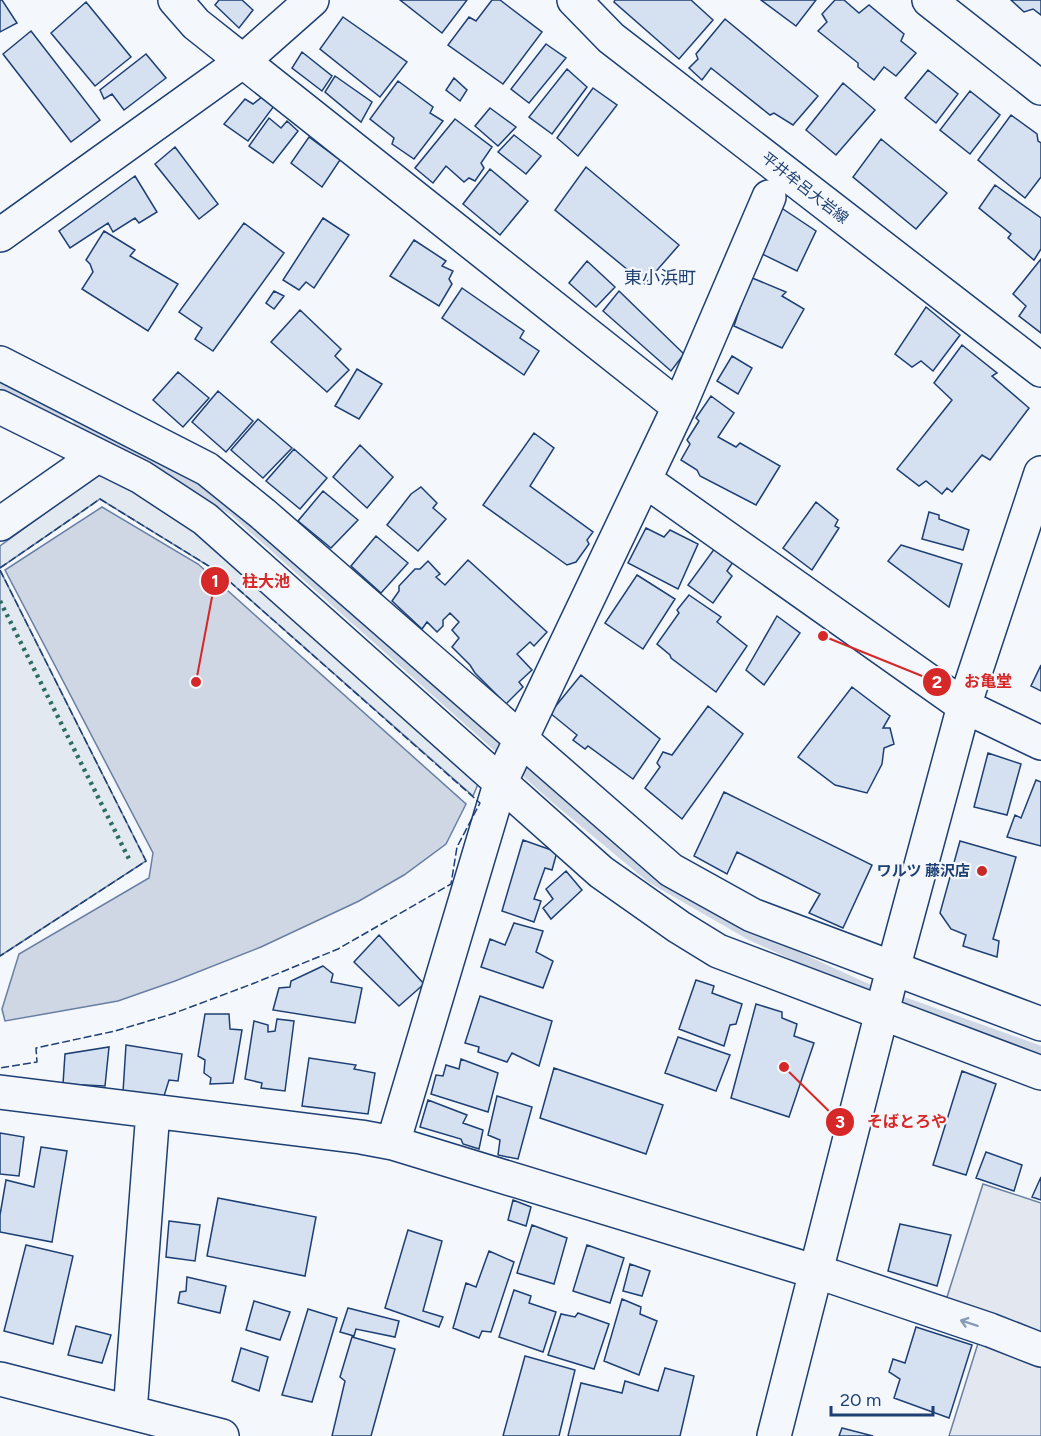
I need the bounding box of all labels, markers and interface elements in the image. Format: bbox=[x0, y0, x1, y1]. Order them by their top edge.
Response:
street label: 平井牟呂大岩線 bbox=[758, 149, 852, 227]
district label: 東小浜町 bbox=[624, 267, 696, 289]
callout: 柱大池 bbox=[200, 564, 302, 598]
text: 1 bbox=[211, 570, 219, 592]
text: 柱大池 bbox=[242, 572, 290, 591]
callout: お亀堂 bbox=[922, 665, 1024, 699]
text: 2 bbox=[932, 671, 942, 693]
text: お亀堂 bbox=[964, 672, 1012, 691]
place label: ワルツ 藤沢店 bbox=[876, 862, 970, 880]
marker: ワルツ 藤沢店 bbox=[975, 864, 989, 878]
callout: そばとろや bbox=[825, 1105, 959, 1139]
text: 3 bbox=[835, 1111, 845, 1133]
text: そばとろや bbox=[867, 1112, 947, 1131]
one-way arrow bbox=[960, 1317, 979, 1328]
scale bar bbox=[831, 1379, 933, 1417]
text: 20 m bbox=[840, 1389, 881, 1411]

